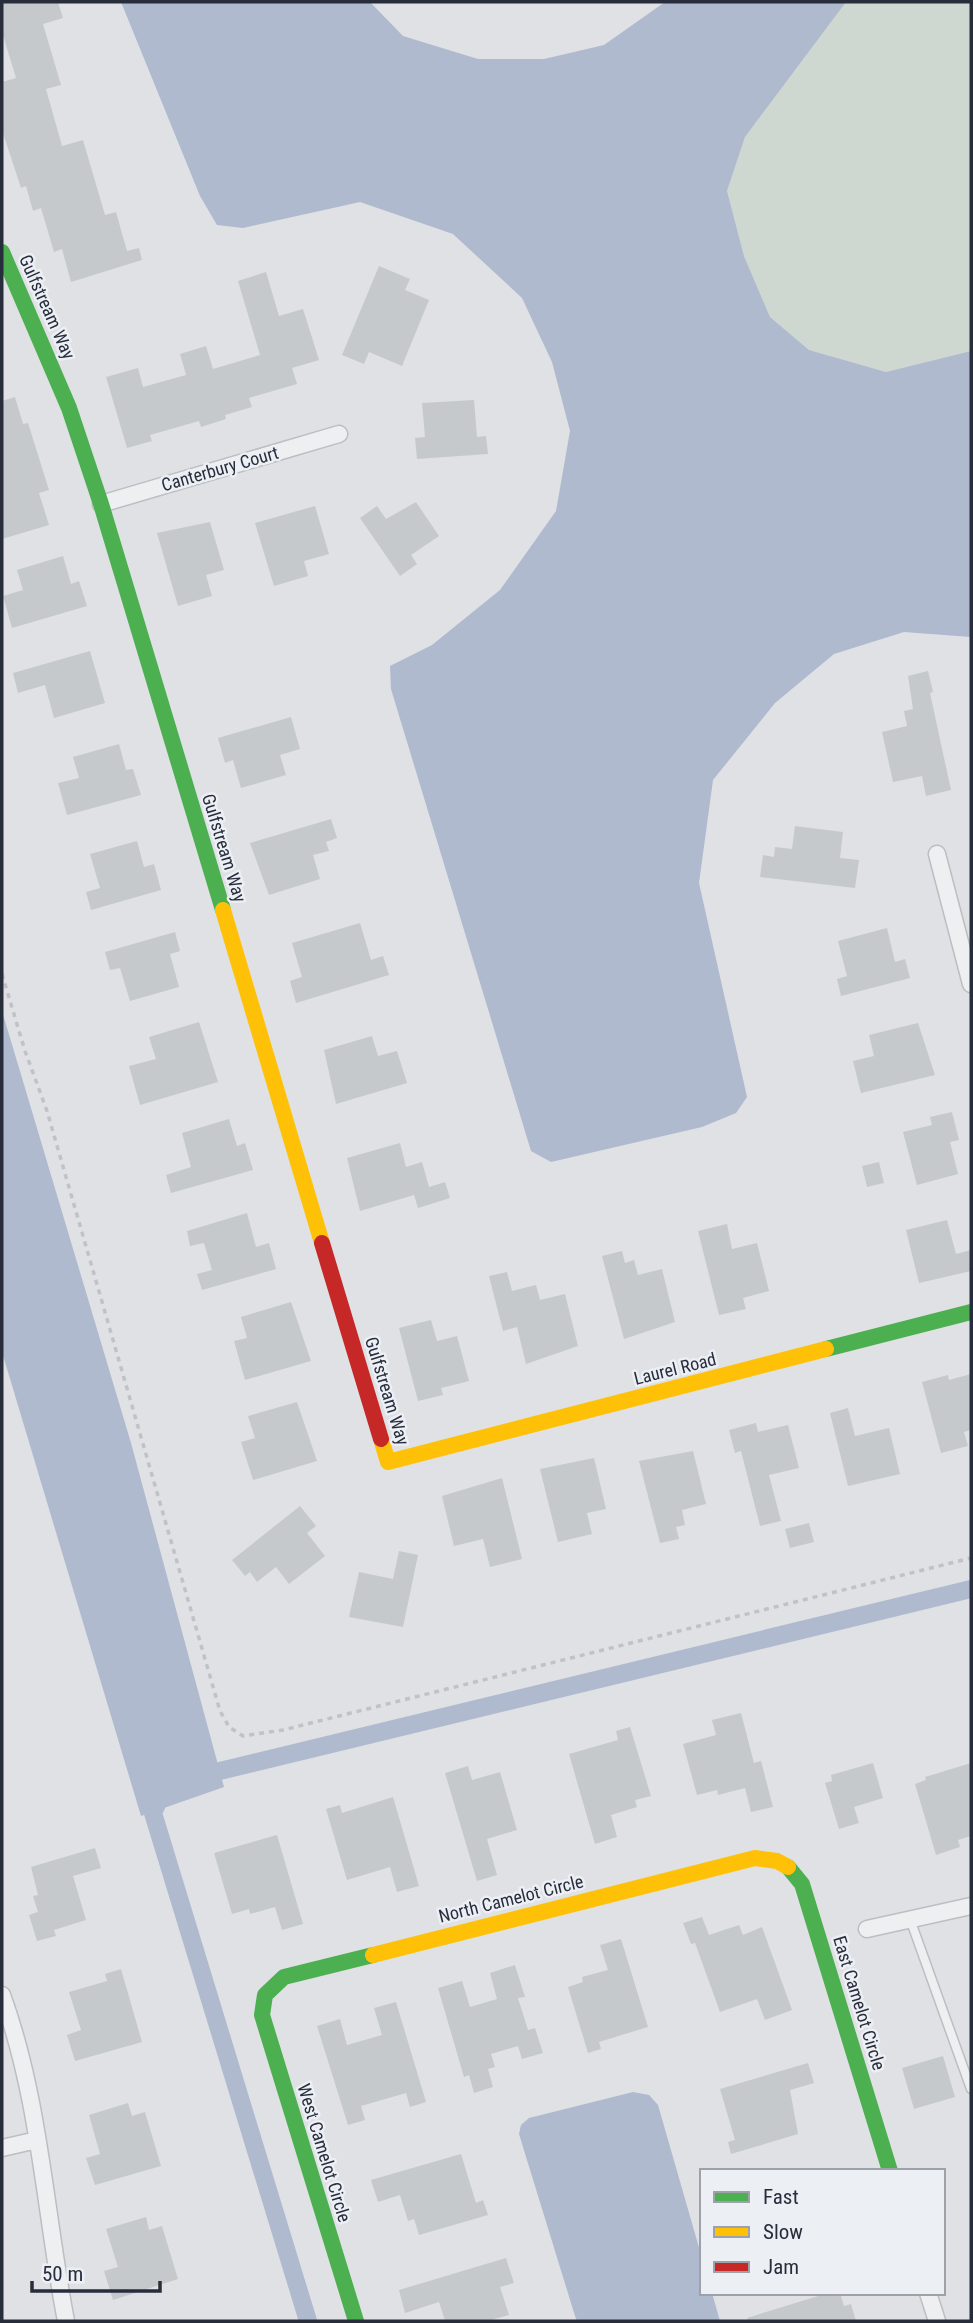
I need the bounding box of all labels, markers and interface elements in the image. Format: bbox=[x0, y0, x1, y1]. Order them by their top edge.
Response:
street label: Gulfstream Way bbox=[15, 251, 80, 363]
street label: Canterbury Court bbox=[159, 442, 281, 495]
street label: Gulfstream Way bbox=[198, 791, 251, 905]
street label: Gulfstream Way bbox=[361, 1334, 414, 1448]
street label: Laurel Road bbox=[632, 1348, 718, 1389]
street label: North Camelot Circle bbox=[436, 1870, 585, 1927]
street label: East Camelot Circle bbox=[829, 1933, 890, 2072]
street label: West Camelot Circle bbox=[293, 2081, 356, 2225]
legend bbox=[700, 2169, 945, 2295]
text: Fast bbox=[763, 2185, 799, 2209]
text: Slow bbox=[763, 2220, 803, 2244]
scale bar bbox=[32, 2250, 159, 2294]
text: Jam bbox=[763, 2255, 799, 2279]
text: 50 m bbox=[42, 2262, 83, 2286]

